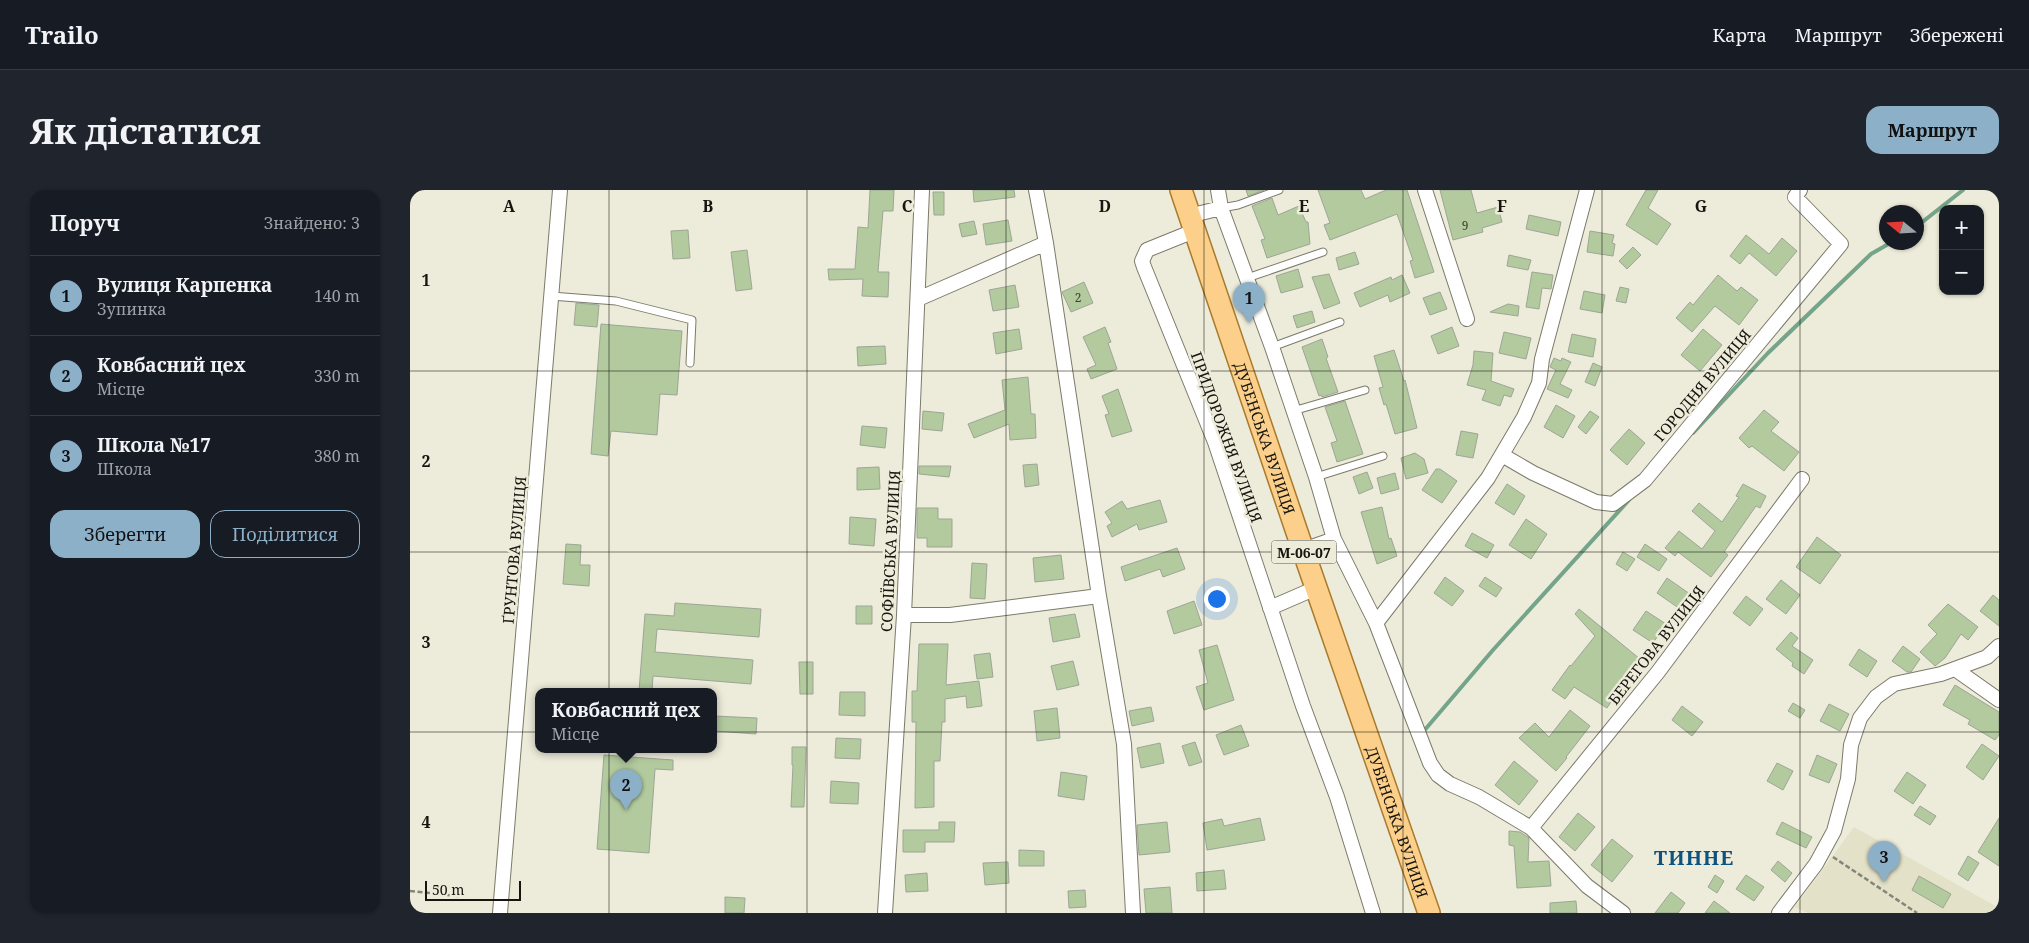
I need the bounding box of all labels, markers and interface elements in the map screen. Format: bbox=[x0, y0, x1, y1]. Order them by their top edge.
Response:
text: Trailo bbox=[25, 18, 99, 51]
text: Карта bbox=[1713, 23, 1767, 47]
text: Маршрут bbox=[1795, 23, 1882, 47]
text: Збережені bbox=[1910, 23, 2004, 47]
button: Маршрут bbox=[1866, 106, 1999, 154]
text: Як дістатися bbox=[30, 107, 261, 154]
text: A bbox=[503, 195, 516, 217]
text: B bbox=[703, 195, 714, 217]
text: C bbox=[902, 195, 913, 217]
text: D bbox=[1099, 195, 1111, 217]
text: E bbox=[1299, 195, 1309, 217]
text: F bbox=[1497, 195, 1507, 217]
text: G bbox=[1695, 195, 1707, 217]
north arrow bbox=[1879, 205, 1924, 250]
map controls bbox=[1939, 205, 1984, 295]
button: + bbox=[1939, 205, 1984, 250]
text: Поруч bbox=[50, 209, 120, 237]
text: Знайдено: 3 bbox=[264, 212, 360, 234]
house number: 9 bbox=[1462, 217, 1468, 234]
button: − bbox=[1939, 250, 1984, 295]
text: 1 bbox=[421, 269, 431, 291]
text: Вулиця Карпенка bbox=[97, 272, 272, 298]
pin: 1 bbox=[1233, 282, 1265, 323]
text: 1 bbox=[61, 285, 71, 307]
text: 140 m bbox=[314, 285, 360, 307]
house number: 2 bbox=[1075, 289, 1081, 306]
text: Зупинка bbox=[97, 298, 166, 320]
street label: ГОРОДНЯ ВУЛИЦЯ bbox=[1649, 324, 1755, 445]
street label: ПРИДОРОЖНЯ ВУЛИЦЯ bbox=[1187, 349, 1267, 525]
text: Ковбасний цех bbox=[97, 352, 246, 378]
street label: ДУБЕНСЬКА ВУЛИЦЯ bbox=[1230, 359, 1300, 517]
text: 2 bbox=[61, 365, 71, 387]
text: 330 m bbox=[314, 365, 360, 387]
text: Місце bbox=[97, 378, 145, 400]
text: Школа №17 bbox=[97, 432, 211, 458]
text: 3 bbox=[61, 445, 71, 467]
text: 380 m bbox=[314, 445, 360, 467]
text: 2 bbox=[421, 450, 431, 472]
text: Школа bbox=[97, 458, 152, 480]
street label: СОФІЇВСЬКА ВУЛИЦЯ bbox=[876, 469, 904, 632]
street label: ҐРУНТОВА ВУЛИЦЯ bbox=[498, 475, 530, 625]
button: Зберегти bbox=[50, 510, 200, 558]
button: Поділитися bbox=[210, 510, 360, 558]
road number: М-06-07 bbox=[1272, 541, 1336, 564]
street label: БЕРЕГОВА ВУЛИЦЯ bbox=[1603, 581, 1709, 709]
your location bbox=[1204, 586, 1230, 612]
text: 3 bbox=[421, 631, 431, 653]
popup bbox=[535, 688, 717, 753]
text: Ковбасний цех bbox=[552, 697, 700, 723]
text: Місце bbox=[552, 723, 599, 745]
street label: ДУБЕНСЬКА ВУЛИЦЯ bbox=[1362, 743, 1433, 901]
pin: 2 bbox=[610, 769, 642, 810]
text: 4 bbox=[421, 811, 431, 833]
pin: 3 bbox=[1868, 841, 1900, 882]
district label: ТИННЕ bbox=[1654, 844, 1734, 871]
scale bar bbox=[425, 878, 521, 901]
text: 50 m bbox=[432, 880, 465, 899]

